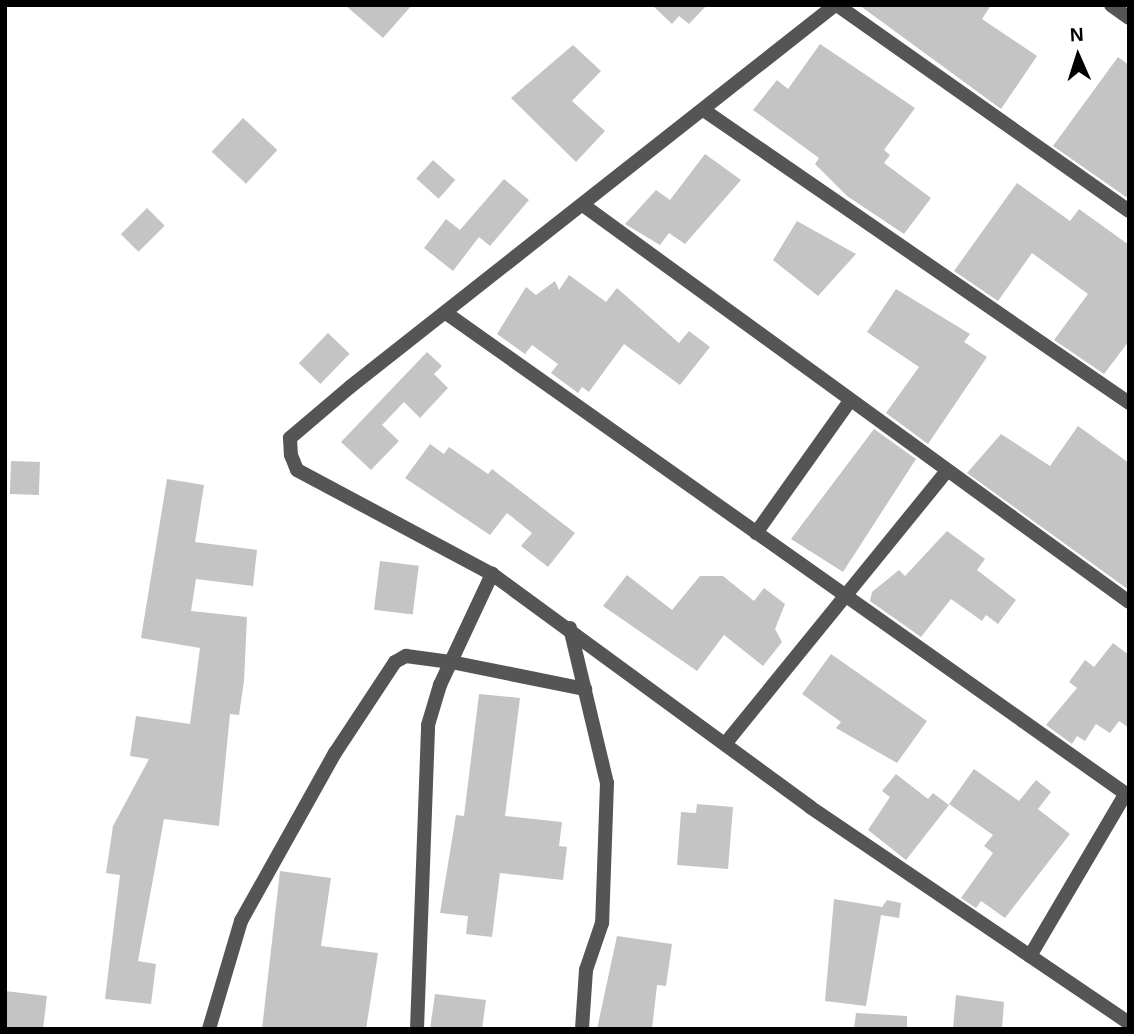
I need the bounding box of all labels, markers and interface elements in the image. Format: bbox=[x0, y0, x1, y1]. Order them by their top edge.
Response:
north arrow bbox=[1043, 21, 1113, 91]
text: N bbox=[1069, 24, 1084, 45]

